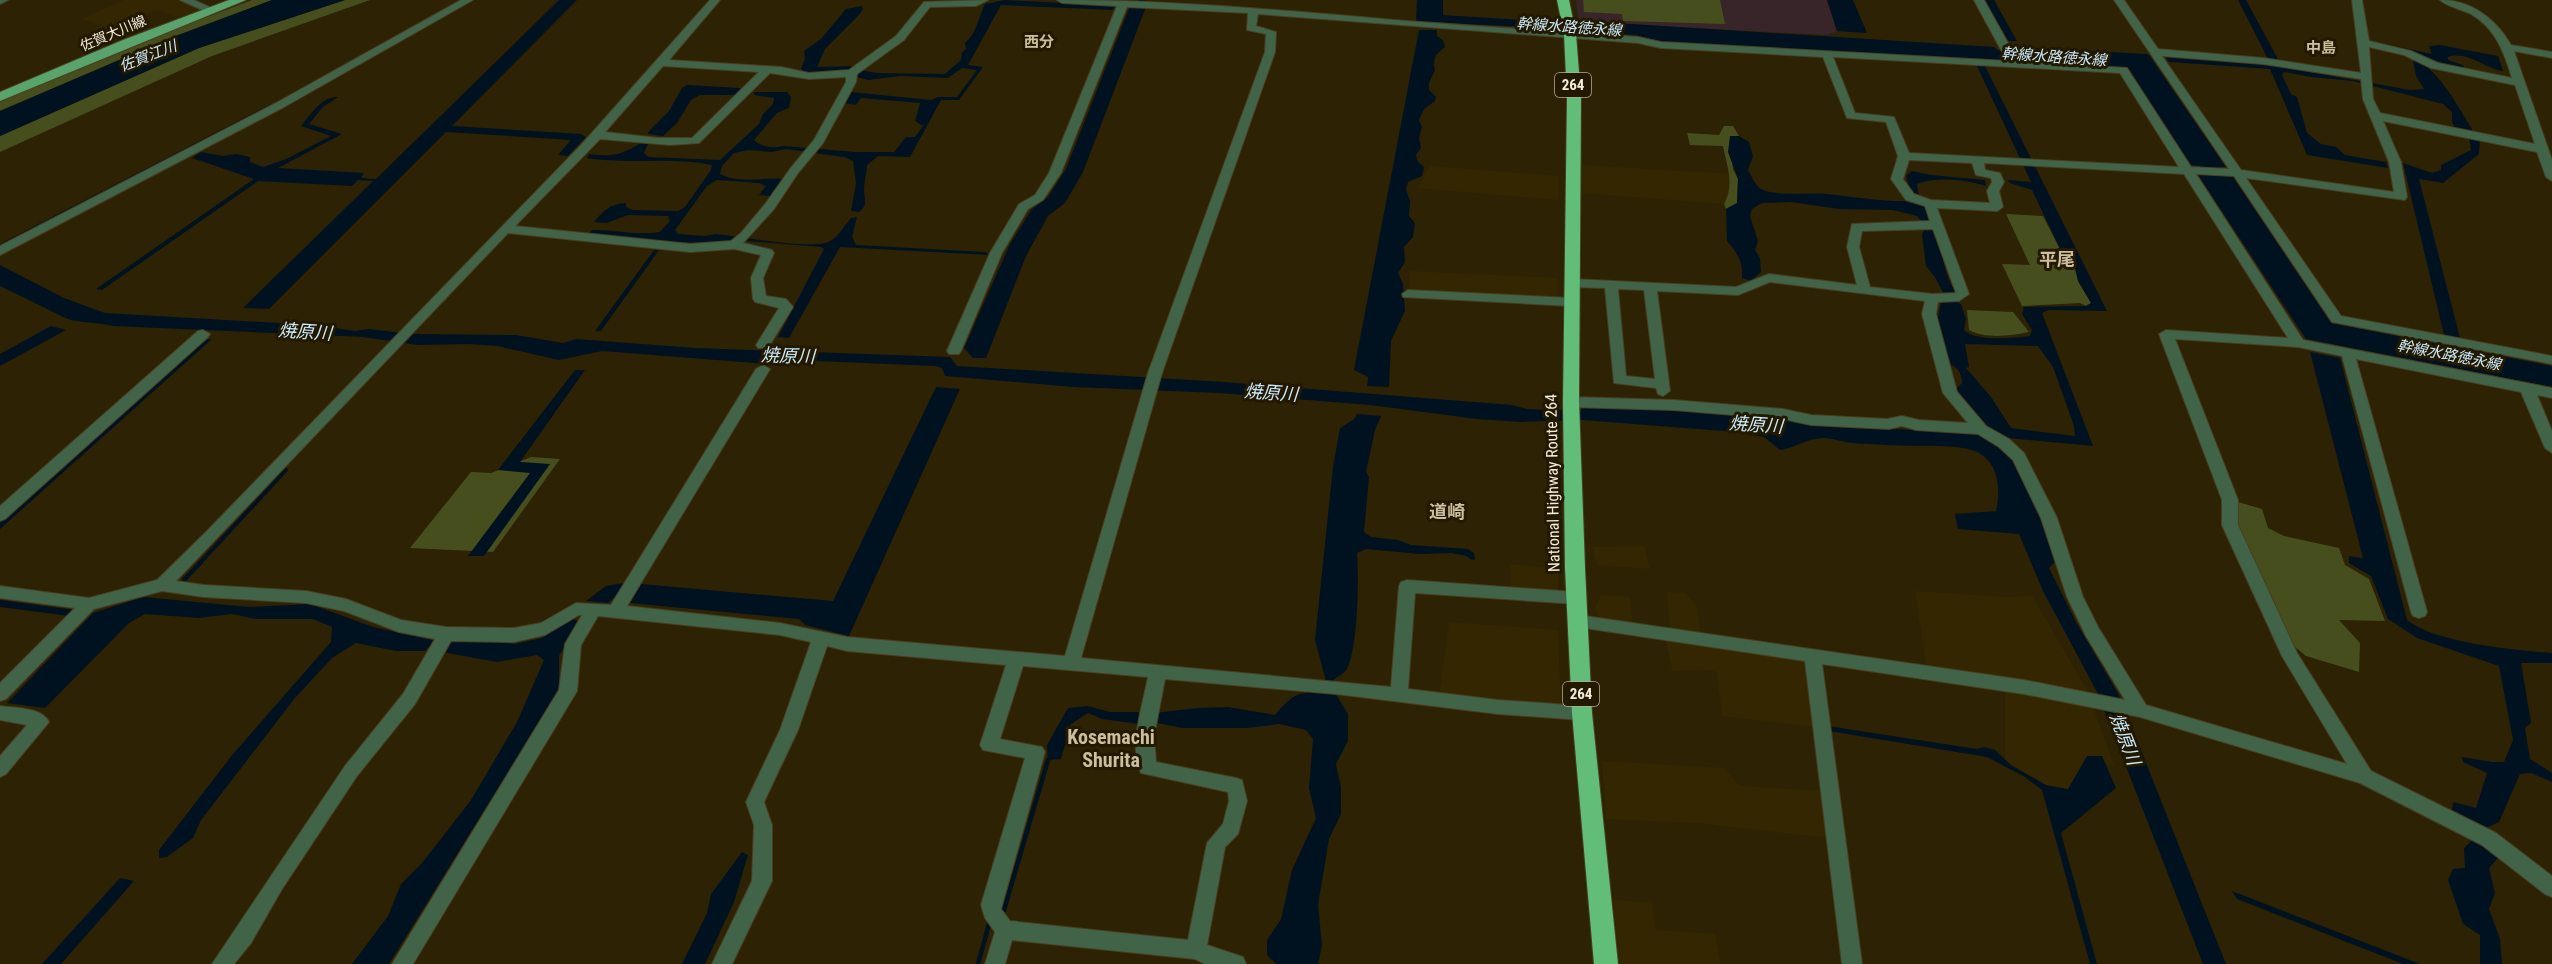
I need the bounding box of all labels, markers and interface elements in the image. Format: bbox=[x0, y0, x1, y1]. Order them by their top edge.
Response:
street label: 佐賀大川線 bbox=[78, 12, 148, 54]
water label: 幹線水路徳永線 bbox=[1516, 14, 1624, 40]
district label: 西分 bbox=[1024, 33, 1054, 51]
water label: 佐賀江川 bbox=[117, 36, 181, 75]
district label: 中島 bbox=[2306, 39, 2336, 57]
water label: 幹線水路徳永線 bbox=[2001, 44, 2109, 70]
road number: 264 bbox=[1555, 73, 1591, 97]
district label: 平尾 bbox=[2039, 249, 2075, 270]
water label: 焼原川 bbox=[277, 319, 335, 344]
water label: 幹線水路徳永線 bbox=[2396, 336, 2504, 374]
water label: 焼原川 bbox=[761, 344, 817, 367]
water label: 焼原川 bbox=[1243, 380, 1301, 405]
street label: National Highway Route 264 bbox=[1541, 394, 1564, 572]
water label: 焼原川 bbox=[1728, 412, 1786, 437]
district label: 道崎 bbox=[1429, 501, 1465, 522]
road number: 264 bbox=[1563, 682, 1599, 706]
water label: 焼原川 bbox=[2106, 710, 2146, 770]
district label: Kosemachi Shurita bbox=[1067, 725, 1155, 772]

